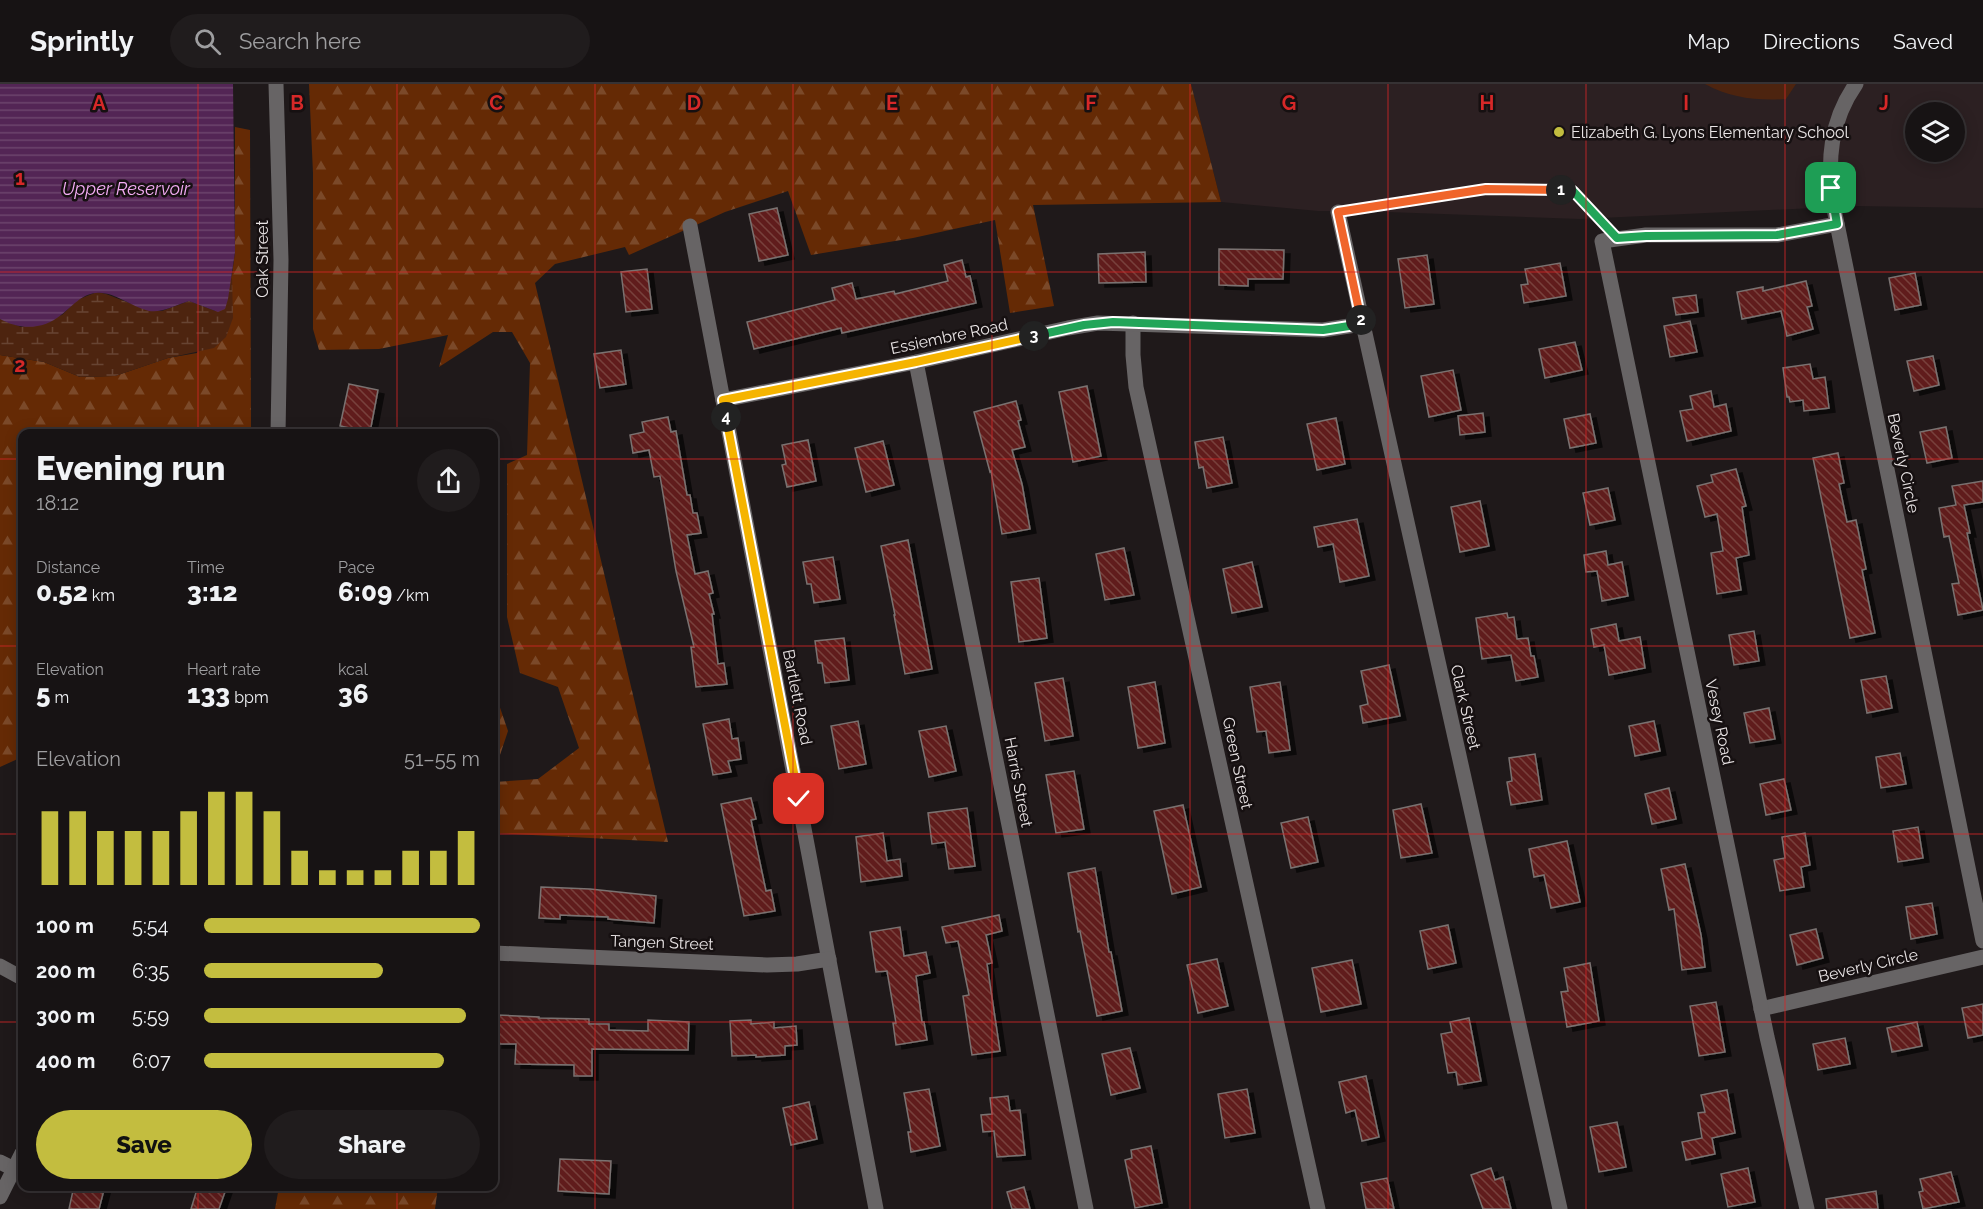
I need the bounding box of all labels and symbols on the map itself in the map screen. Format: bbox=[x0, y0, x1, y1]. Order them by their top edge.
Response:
text: A bbox=[92, 91, 106, 115]
text: B bbox=[290, 91, 304, 115]
text: C bbox=[489, 91, 503, 115]
text: D bbox=[687, 91, 701, 115]
text: E bbox=[886, 91, 898, 115]
text: F bbox=[1085, 91, 1097, 115]
text: G bbox=[1282, 91, 1296, 115]
text: H bbox=[1480, 91, 1494, 115]
text: I bbox=[1683, 91, 1689, 115]
text: J bbox=[1879, 91, 1889, 115]
place label: Elizabeth G. Lyons Elementary School bbox=[1571, 123, 1849, 142]
marker: Elizabeth G. Lyons Elementary School bbox=[1552, 125, 1566, 139]
pin bbox=[1805, 162, 1856, 213]
text: 1 bbox=[15, 166, 25, 190]
pin: 1 bbox=[1546, 175, 1576, 205]
water label: Upper Reservoir bbox=[62, 178, 191, 199]
street label: Oak Street bbox=[253, 220, 272, 298]
pin: 2 bbox=[1346, 305, 1376, 335]
street label: Essiembre Road bbox=[889, 315, 1010, 358]
pin: 3 bbox=[1019, 321, 1049, 351]
text: 2 bbox=[14, 353, 26, 377]
pin: 4 bbox=[711, 402, 741, 432]
street label: Beverly Circle bbox=[1884, 411, 1923, 515]
street label: Bartlett Road bbox=[779, 648, 816, 747]
street label: Clark Street bbox=[1447, 663, 1485, 752]
street label: Vesey Road bbox=[1701, 678, 1738, 767]
street label: Green Street bbox=[1219, 715, 1257, 811]
street label: Harris Street bbox=[1000, 735, 1037, 829]
pin bbox=[773, 773, 824, 824]
street label: Tangen Street bbox=[610, 931, 715, 954]
street label: Beverly Circle bbox=[1816, 945, 1920, 986]

